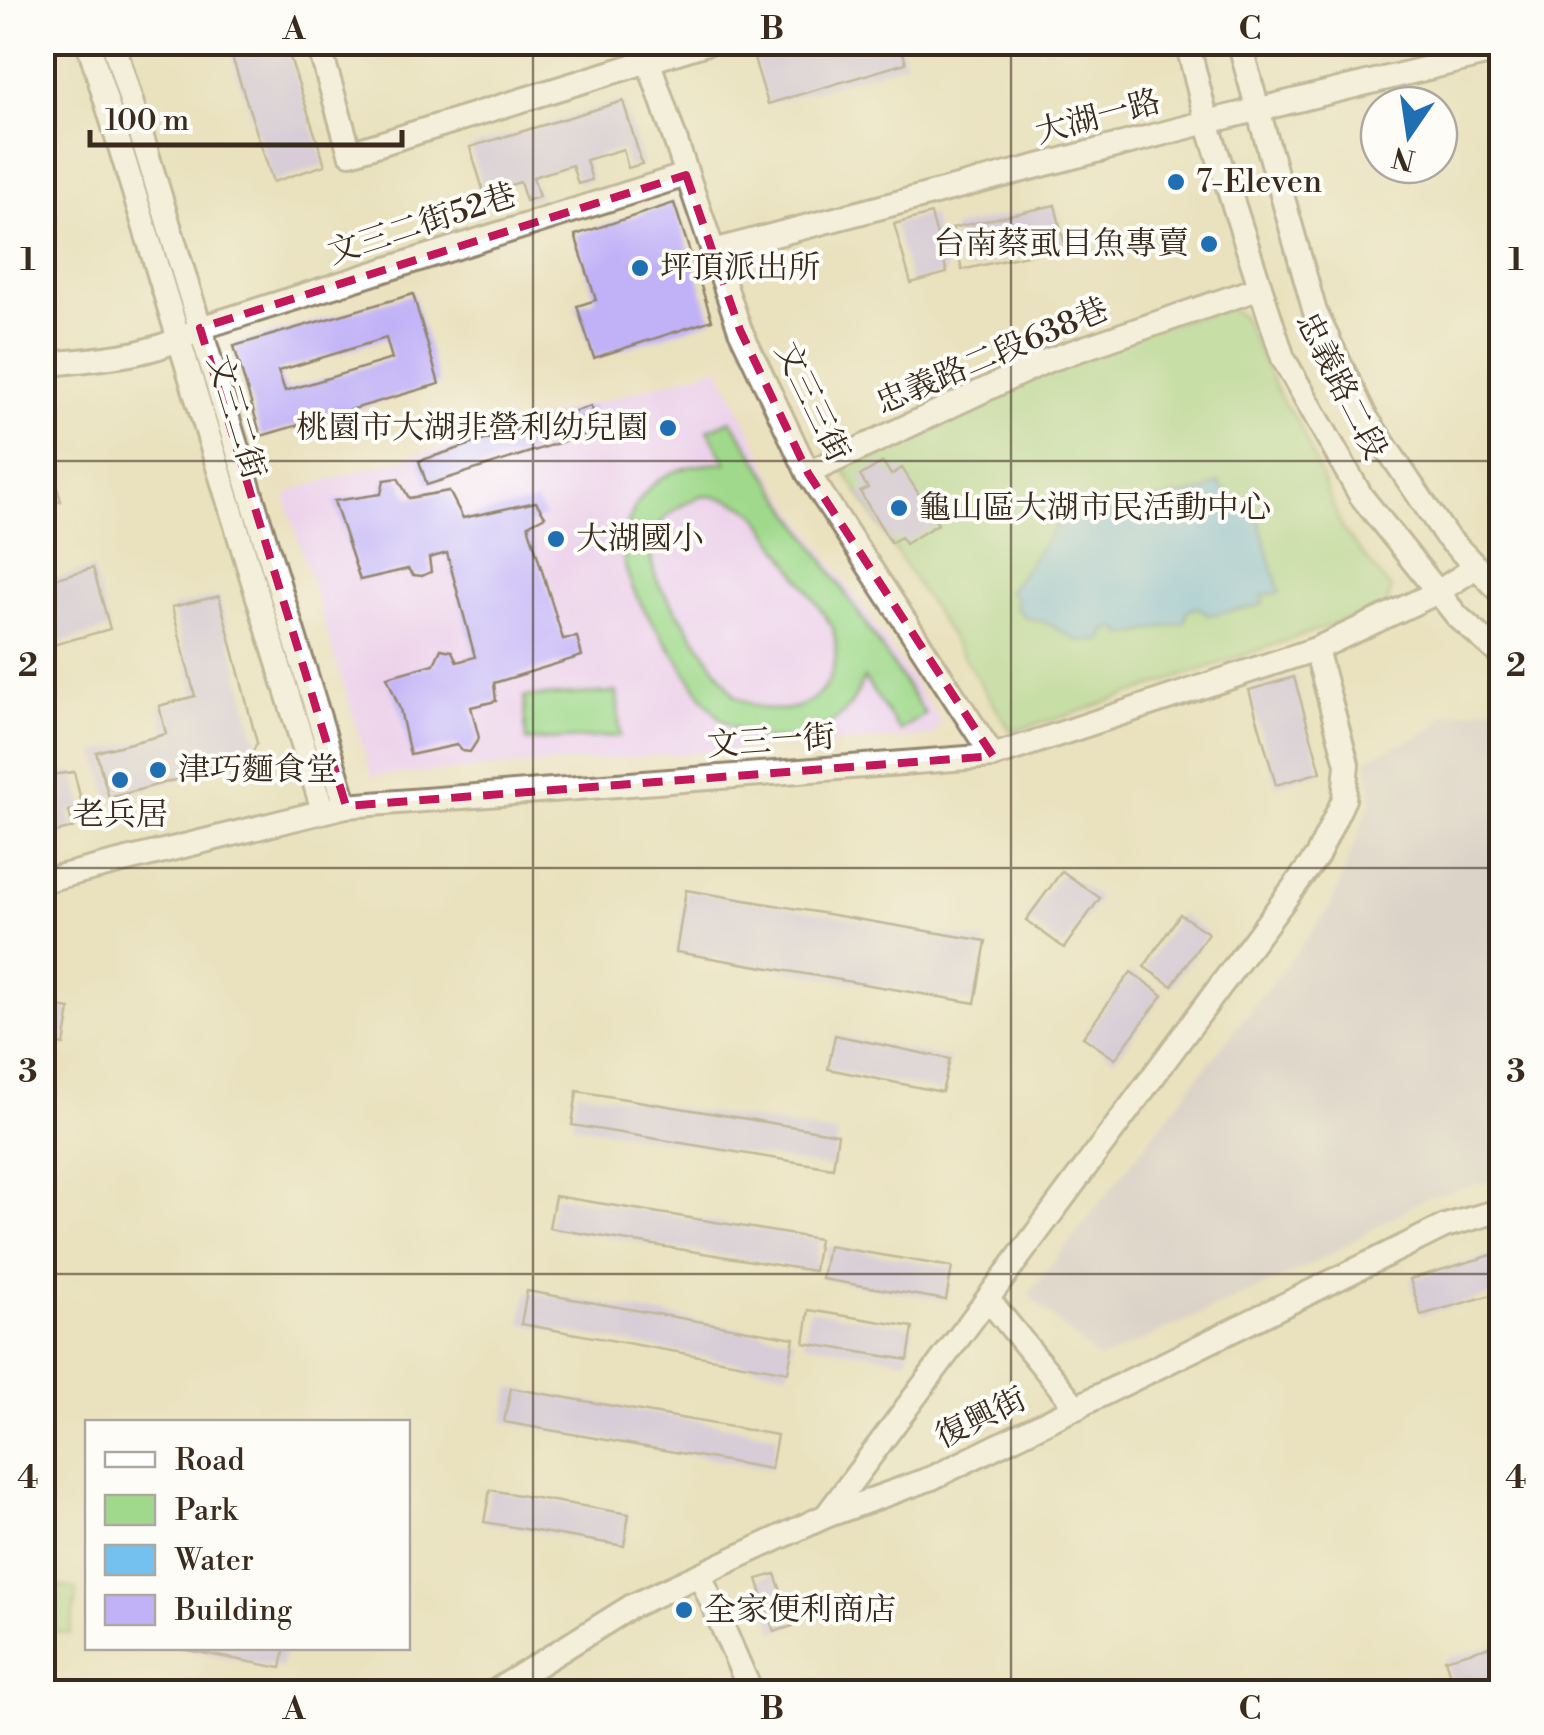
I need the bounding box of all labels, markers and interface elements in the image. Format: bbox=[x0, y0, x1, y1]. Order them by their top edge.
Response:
text: A bbox=[282, 9, 307, 49]
text: B bbox=[760, 9, 784, 49]
text: C bbox=[1239, 9, 1261, 49]
street label: 大湖一路 bbox=[1031, 81, 1165, 153]
scale bar bbox=[90, 85, 402, 147]
north arrow bbox=[1359, 85, 1459, 185]
text: 100 m bbox=[105, 102, 189, 140]
text: N bbox=[1389, 138, 1418, 177]
place label: 7-Eleven bbox=[1196, 162, 1322, 202]
marker: 7-Eleven bbox=[1165, 171, 1187, 193]
street label: 文三二街52巷 bbox=[323, 175, 521, 273]
place label: 台南蔡虱目魚專賣 bbox=[933, 224, 1189, 264]
marker: 台南蔡虱目魚專賣 bbox=[1198, 233, 1220, 255]
text: 1 bbox=[20, 240, 36, 280]
text: 1 bbox=[1508, 240, 1524, 280]
place label: 坪頂派出所 bbox=[660, 248, 820, 288]
marker: 坪頂派出所 bbox=[629, 257, 651, 279]
street label: 忠義路二段638巷 bbox=[870, 289, 1114, 423]
street label: 忠義路二段 bbox=[1287, 306, 1395, 466]
street label: 文三三街 bbox=[766, 336, 858, 468]
street label: 文三二街 bbox=[198, 350, 274, 484]
place label: 桃園市大湖非營利幼兒園 bbox=[296, 408, 648, 448]
marker: 桃園市大湖非營利幼兒園 bbox=[657, 417, 679, 439]
place label: 龜山區大湖市民活動中心 bbox=[919, 488, 1271, 528]
marker: 龜山區大湖市民活動中心 bbox=[888, 497, 910, 519]
place label: 大湖國小 bbox=[576, 519, 704, 559]
marker: 大湖國小 bbox=[545, 528, 567, 550]
text: 2 bbox=[18, 646, 38, 686]
text: 2 bbox=[1506, 646, 1526, 686]
street label: 文三一街 bbox=[706, 717, 836, 765]
place label: 津巧麵食堂 bbox=[178, 750, 338, 790]
marker: 津巧麵食堂 bbox=[147, 759, 169, 781]
marker: 老兵居 bbox=[109, 769, 131, 791]
place label: 老兵居 bbox=[72, 795, 168, 835]
text: 3 bbox=[18, 1052, 38, 1092]
text: 3 bbox=[1506, 1052, 1526, 1092]
street label: 復興街 bbox=[929, 1379, 1033, 1457]
legend bbox=[85, 1420, 410, 1650]
text: Road bbox=[175, 1442, 245, 1480]
text: 4 bbox=[17, 1458, 39, 1498]
text: 4 bbox=[1505, 1458, 1527, 1498]
text: Park bbox=[175, 1492, 239, 1530]
text: Water bbox=[174, 1542, 254, 1580]
place label: 全家便利商店 bbox=[704, 1590, 896, 1630]
text: Building bbox=[174, 1592, 293, 1630]
marker: 全家便利商店 bbox=[673, 1599, 695, 1621]
text: A bbox=[282, 1689, 307, 1729]
text: B bbox=[760, 1689, 784, 1729]
text: C bbox=[1239, 1689, 1261, 1729]

